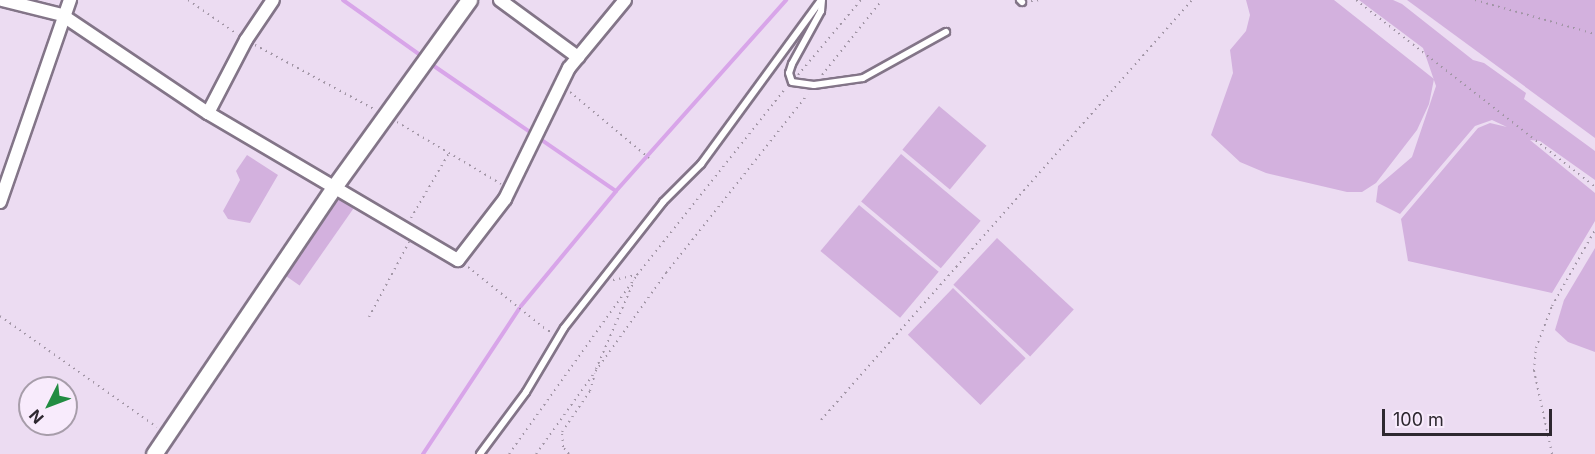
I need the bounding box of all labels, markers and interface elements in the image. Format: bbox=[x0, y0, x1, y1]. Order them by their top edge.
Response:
north arrow bbox=[18, 376, 78, 436]
scale bar bbox=[1385, 397, 1554, 435]
text: N bbox=[25, 405, 48, 428]
text: 100 m bbox=[1393, 409, 1444, 430]

